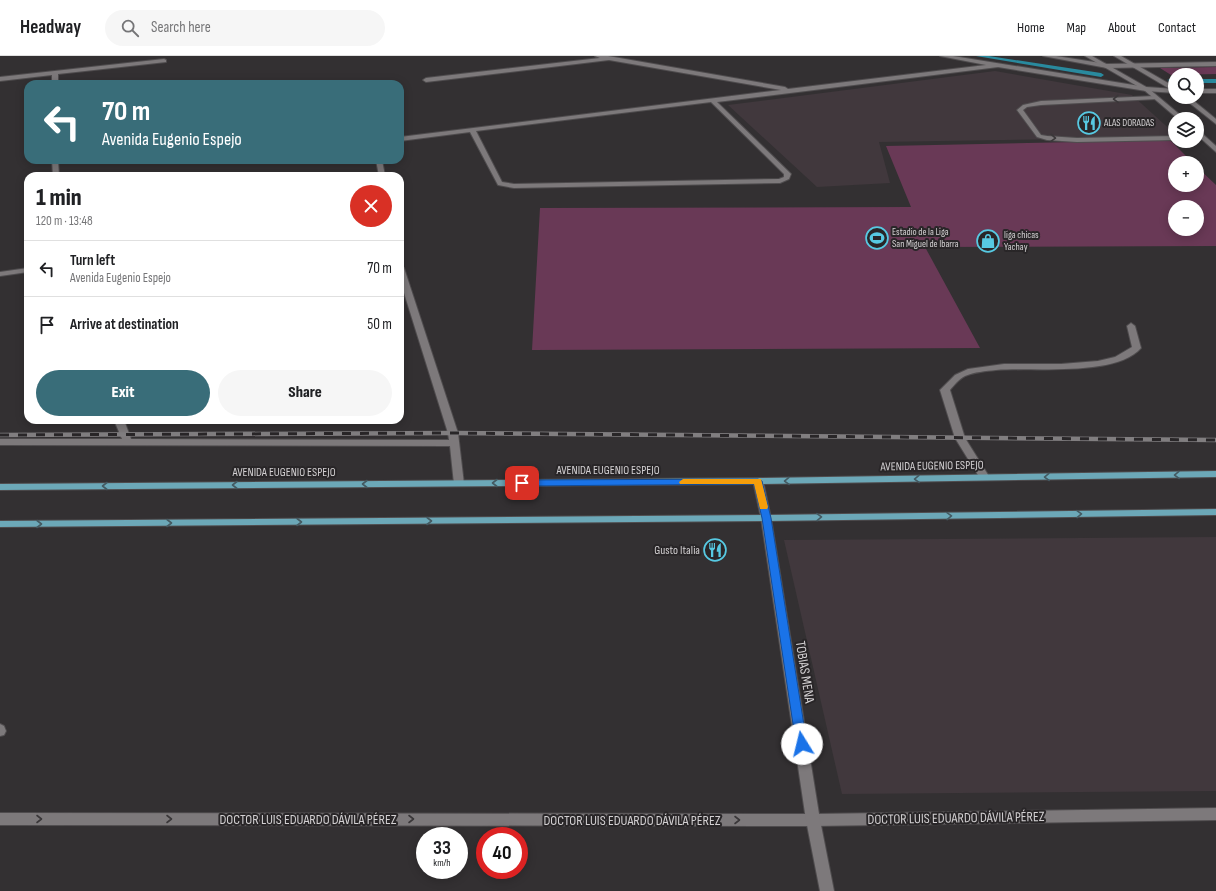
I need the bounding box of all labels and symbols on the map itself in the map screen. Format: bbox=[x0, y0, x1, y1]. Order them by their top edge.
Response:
one-way arrow bbox=[1113, 95, 1119, 103]
restaurant icon: ALAS DORADAS bbox=[1076, 110, 1102, 136]
place label: ALAS DORADAS bbox=[1103, 117, 1154, 129]
one-way arrow bbox=[1050, 134, 1056, 143]
sports icon: Estadio de la Liga San Miguel de Ibarra bbox=[864, 225, 890, 251]
place label: Estadio de la Liga San Miguel de Ibarra bbox=[892, 226, 959, 250]
shop icon: liga chicas Yachay bbox=[975, 228, 1001, 254]
place label: liga chicas Yachay bbox=[1004, 229, 1039, 253]
street label: AVENIDA EUGENIO ESPEJO bbox=[879, 458, 984, 474]
street label: AVENIDA EUGENIO ESPEJO bbox=[555, 463, 660, 478]
street label: AVENIDA EUGENIO ESPEJO bbox=[231, 465, 336, 480]
pin bbox=[505, 466, 539, 500]
one-way arrow bbox=[1174, 471, 1180, 479]
one-way arrow bbox=[1044, 473, 1050, 481]
one-way arrow bbox=[914, 475, 920, 483]
one-way arrow bbox=[784, 477, 790, 485]
one-way arrow bbox=[492, 479, 498, 487]
one-way arrow bbox=[362, 480, 368, 488]
one-way arrow bbox=[232, 481, 238, 489]
one-way arrow bbox=[102, 482, 108, 490]
one-way arrow bbox=[1076, 510, 1082, 518]
one-way arrow bbox=[946, 511, 952, 520]
one-way arrow bbox=[816, 513, 822, 521]
one-way arrow bbox=[426, 517, 432, 525]
one-way arrow bbox=[296, 518, 302, 526]
one-way arrow bbox=[166, 519, 172, 527]
one-way arrow bbox=[36, 520, 42, 528]
restaurant icon: Gusto Italia bbox=[702, 537, 728, 563]
place label: Gusto Italia bbox=[654, 543, 700, 558]
street label: TOBIAS MENA bbox=[792, 640, 818, 705]
position arrow bbox=[781, 723, 823, 765]
street label: DOCTOR LUIS EDUARDO DÁVILA PÉREZ bbox=[867, 808, 1045, 828]
street label: DOCTOR LUIS EDUARDO DÁVILA PÉREZ bbox=[219, 811, 397, 828]
street label: DOCTOR LUIS EDUARDO DÁVILA PÉREZ bbox=[543, 812, 721, 829]
one-way arrow bbox=[36, 815, 42, 823]
one-way arrow bbox=[166, 815, 172, 823]
one-way arrow bbox=[408, 815, 414, 823]
one-way arrow bbox=[734, 816, 740, 824]
speed limit sign: 40 bbox=[476, 827, 528, 879]

